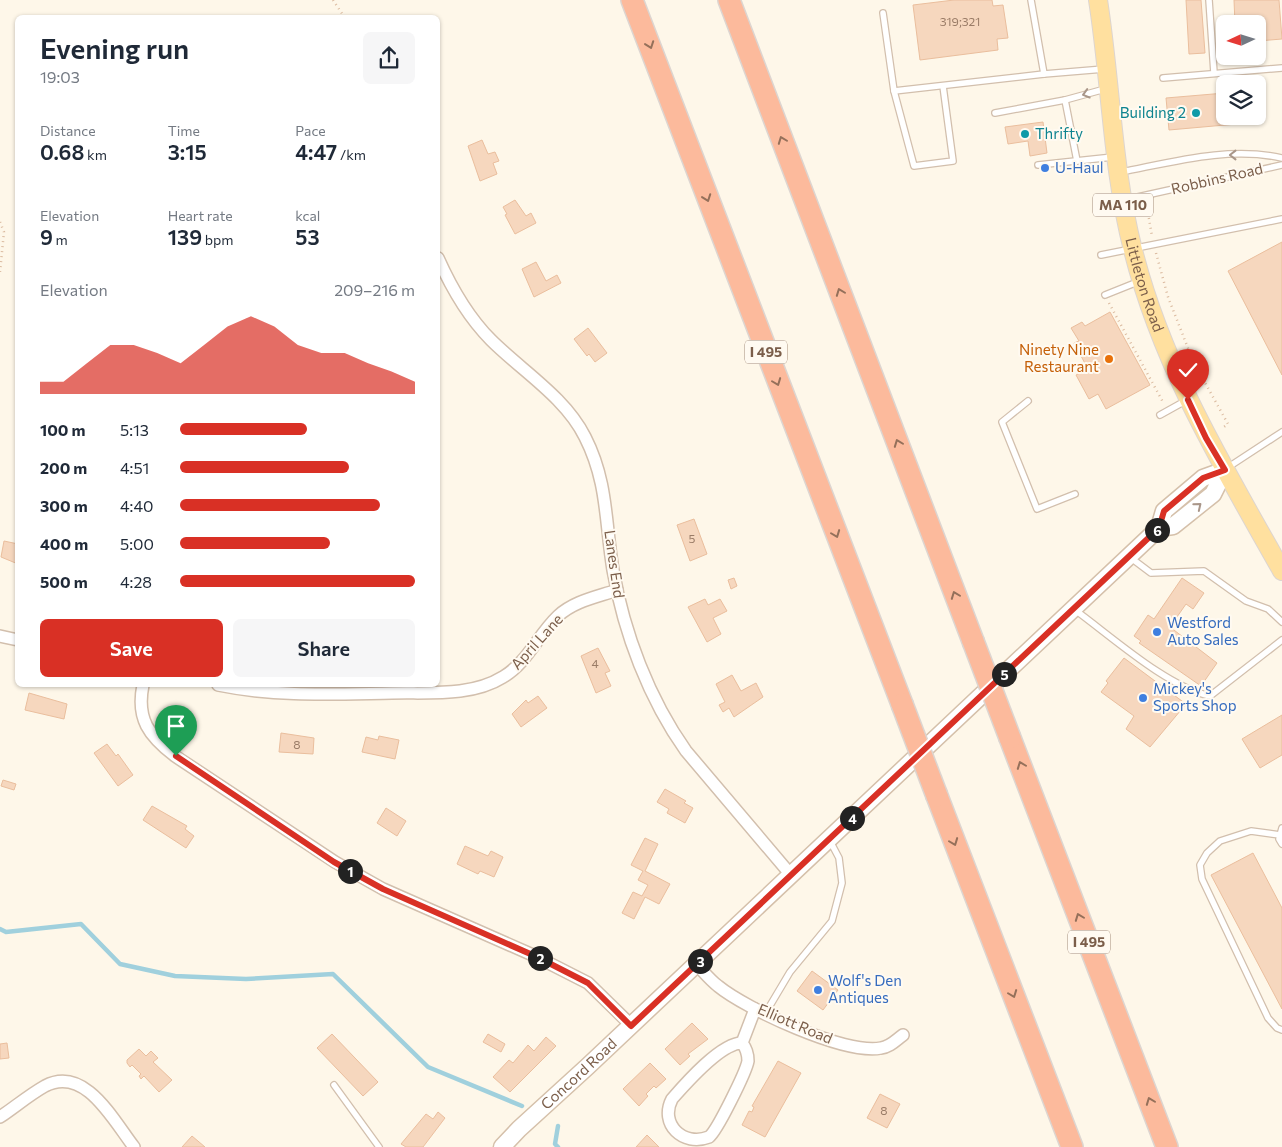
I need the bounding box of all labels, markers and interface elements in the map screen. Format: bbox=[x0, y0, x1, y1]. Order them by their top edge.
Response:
house number: 319;321 bbox=[940, 14, 980, 29]
north arrow bbox=[1216, 15, 1266, 65]
map controls bbox=[1216, 15, 1266, 125]
text: Evening run bbox=[40, 31, 189, 65]
button: share bbox=[363, 32, 415, 84]
one-way arrow bbox=[644, 41, 654, 49]
text: 19:03 bbox=[40, 67, 80, 86]
button: layers bbox=[1216, 75, 1266, 125]
one-way arrow bbox=[1083, 88, 1091, 98]
place label: Building 2 bbox=[1120, 103, 1186, 121]
marker: Building 2 bbox=[1190, 107, 1202, 119]
text: Distance bbox=[40, 122, 96, 139]
text: Time bbox=[168, 122, 200, 139]
text: Pace bbox=[295, 122, 326, 139]
place label: Thrifty bbox=[1035, 124, 1083, 142]
marker: Thrifty bbox=[1019, 128, 1031, 140]
one-way arrow bbox=[778, 136, 788, 145]
text: 0.68 bbox=[40, 139, 84, 164]
text: 3:15 bbox=[168, 139, 207, 164]
text: 4:47 bbox=[295, 139, 337, 164]
text: km bbox=[84, 146, 107, 163]
text: /km bbox=[337, 146, 366, 163]
one-way arrow bbox=[1229, 150, 1237, 160]
place label: U-Haul bbox=[1055, 158, 1104, 176]
street label: Robbins Road bbox=[1169, 159, 1264, 197]
marker: U-Haul bbox=[1039, 162, 1051, 174]
one-way arrow bbox=[701, 193, 711, 201]
road number: MA 110 bbox=[1093, 194, 1153, 216]
text: Elevation bbox=[40, 207, 99, 224]
text: Heart rate bbox=[168, 207, 233, 224]
text: kcal bbox=[295, 207, 320, 224]
text: 9 bbox=[40, 224, 53, 249]
text: 139 bbox=[168, 224, 202, 249]
text: 53 bbox=[295, 224, 320, 249]
text: m bbox=[53, 231, 68, 248]
text: bpm bbox=[202, 231, 234, 248]
street label: Littleton Road bbox=[1122, 235, 1168, 334]
text: Elevation bbox=[40, 280, 108, 299]
text: 209–216 m bbox=[334, 280, 415, 299]
one-way arrow bbox=[836, 288, 846, 296]
place label: Ninety Nine Restaurant bbox=[1019, 340, 1099, 375]
road number: I 495 bbox=[745, 341, 787, 364]
pin bbox=[1167, 349, 1209, 400]
marker: Ninety Nine Restaurant bbox=[1103, 353, 1115, 365]
icon: check bbox=[1174, 356, 1202, 384]
one-way arrow bbox=[771, 377, 781, 386]
text: 100 m bbox=[40, 420, 86, 439]
text: 5:13 bbox=[120, 420, 149, 439]
one-way arrow bbox=[893, 440, 903, 448]
text: 200 m bbox=[40, 458, 87, 477]
text: 4:51 bbox=[120, 458, 149, 477]
text: 300 m bbox=[40, 496, 88, 515]
text: 4:40 bbox=[120, 496, 153, 515]
one-way arrow bbox=[1192, 503, 1201, 511]
pin: 6 bbox=[1144, 518, 1170, 542]
text: 6 bbox=[1153, 522, 1162, 539]
street label: Lanes End bbox=[601, 529, 629, 599]
one-way arrow bbox=[830, 529, 840, 538]
house number: 5 bbox=[689, 531, 696, 545]
text: 400 m bbox=[40, 534, 88, 553]
text: 5:00 bbox=[120, 534, 154, 553]
text: 500 m bbox=[40, 572, 88, 591]
text: 4:28 bbox=[120, 572, 152, 591]
one-way arrow bbox=[951, 591, 961, 600]
street label: April Lane bbox=[507, 610, 566, 673]
place label: Westford Auto Sales bbox=[1167, 613, 1239, 648]
button: Save bbox=[40, 619, 223, 677]
button: Share bbox=[233, 619, 415, 677]
marker: Westford Auto Sales bbox=[1151, 626, 1163, 638]
house number: 4 bbox=[591, 656, 599, 670]
pin: 5 bbox=[992, 662, 1016, 686]
text: 5 bbox=[1000, 666, 1009, 683]
place label: Mickey's Sports Shop bbox=[1153, 679, 1237, 714]
marker: Mickey's Sports Shop bbox=[1137, 692, 1149, 704]
pin bbox=[155, 705, 197, 756]
icon: arrive bbox=[162, 712, 190, 740]
house number: 8 bbox=[293, 737, 301, 751]
one-way arrow bbox=[1017, 761, 1027, 770]
pin: 4 bbox=[840, 806, 864, 830]
text: 4 bbox=[848, 810, 857, 827]
one-way arrow bbox=[948, 837, 959, 846]
pin: 1 bbox=[338, 858, 362, 884]
text: 1 bbox=[347, 863, 354, 880]
one-way arrow bbox=[1075, 913, 1085, 922]
road number: I 495 bbox=[1068, 930, 1110, 954]
pin: 2 bbox=[528, 946, 552, 970]
pin: 3 bbox=[688, 948, 712, 974]
text: 2 bbox=[537, 950, 544, 967]
text: 3 bbox=[696, 953, 705, 970]
place label: Wolf's Den Antiques bbox=[828, 971, 902, 1006]
marker: Wolf's Den Antiques bbox=[812, 984, 824, 996]
one-way arrow bbox=[1007, 989, 1017, 997]
street label: Elliott Road bbox=[755, 999, 835, 1047]
street label: Concord Road bbox=[537, 1034, 620, 1113]
one-way arrow bbox=[1146, 1098, 1156, 1106]
house number: 8 bbox=[880, 1103, 888, 1117]

